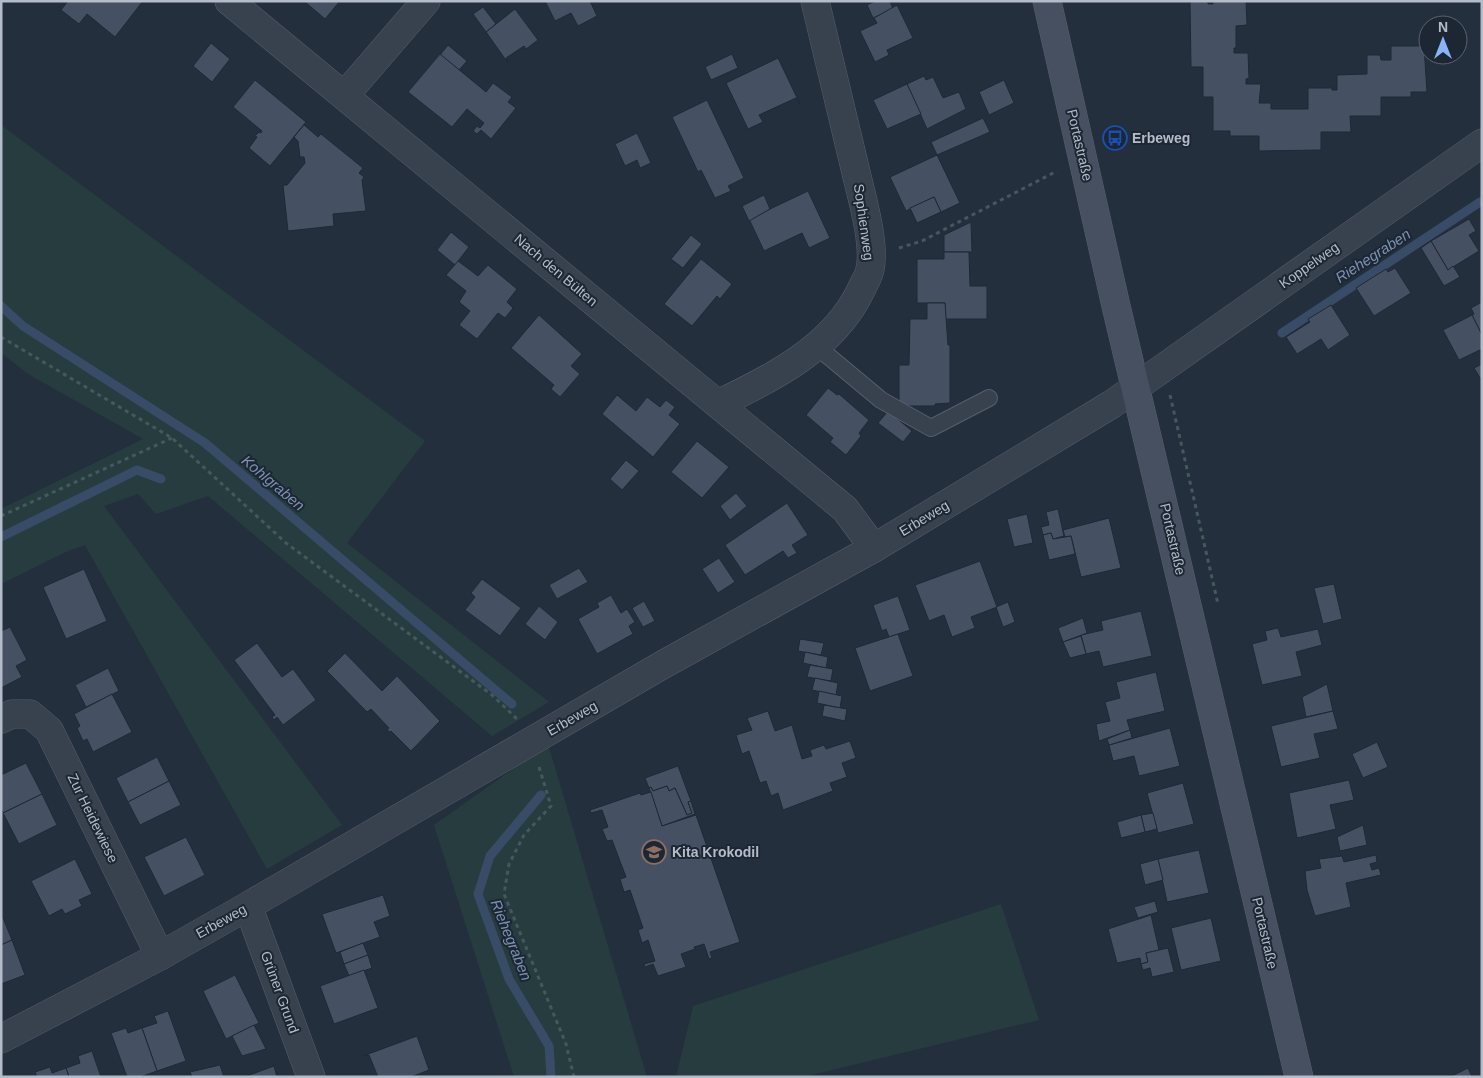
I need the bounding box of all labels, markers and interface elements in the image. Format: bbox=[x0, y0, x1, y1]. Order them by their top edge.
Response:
north arrow bbox=[1418, 15, 1468, 65]
text: N bbox=[1438, 19, 1448, 35]
street label: Portastraße bbox=[1064, 108, 1096, 183]
bus stop icon: Erbeweg bbox=[1102, 125, 1128, 151]
place label: Erbeweg bbox=[1132, 130, 1190, 146]
street label: Sophienweg bbox=[851, 183, 877, 261]
water label: Riehegraben bbox=[1332, 225, 1413, 286]
street label: Nach den Bülten bbox=[511, 231, 601, 309]
street label: Koppelweg bbox=[1276, 239, 1342, 291]
water label: Kohlgraben bbox=[238, 451, 308, 514]
street label: Erbeweg bbox=[896, 497, 952, 539]
street label: Portastraße bbox=[1157, 502, 1189, 577]
street label: Erbeweg bbox=[544, 697, 600, 739]
street label: Zur Heidewiese bbox=[64, 771, 122, 865]
school or university icon: Kita Krokodil bbox=[641, 839, 667, 865]
place label: Kita Krokodil bbox=[672, 844, 759, 860]
street label: Portastraße bbox=[1249, 896, 1281, 971]
water label: Riehegraben bbox=[487, 897, 535, 983]
street label: Erbeweg bbox=[193, 901, 249, 941]
street label: Grüner Grund bbox=[258, 949, 302, 1035]

